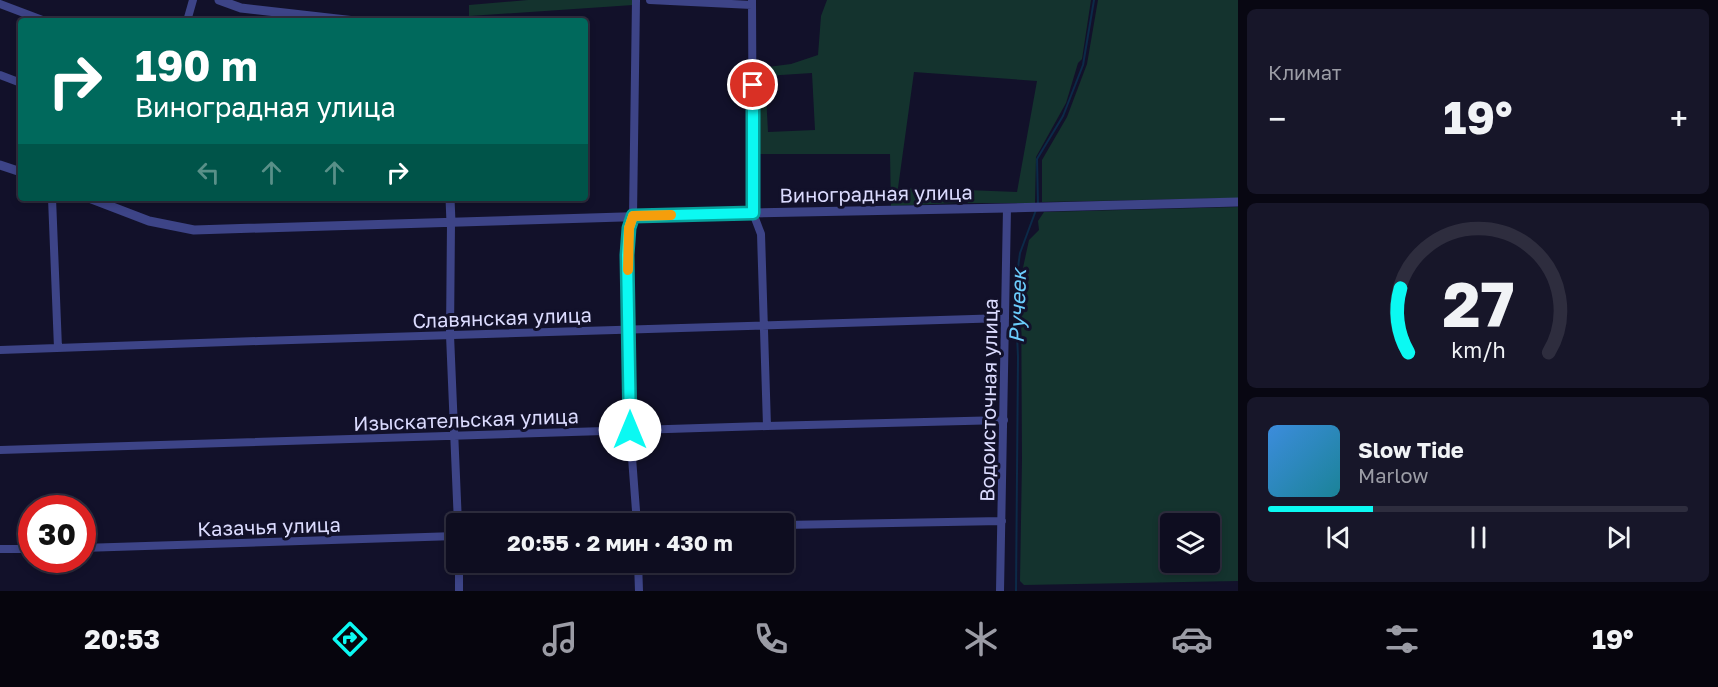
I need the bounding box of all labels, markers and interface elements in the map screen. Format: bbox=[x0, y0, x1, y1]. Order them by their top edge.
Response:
text: 190 m bbox=[135, 40, 258, 90]
icon: right bbox=[36, 42, 114, 120]
pin bbox=[727, 59, 778, 110]
text: Климат bbox=[1268, 60, 1342, 84]
icon: arrive bbox=[736, 68, 769, 101]
text: 19° bbox=[1443, 90, 1513, 144]
text: Виноградная улица bbox=[135, 91, 396, 123]
text: − bbox=[1268, 99, 1286, 138]
text: + bbox=[1670, 99, 1688, 138]
icon: left bbox=[192, 156, 225, 189]
icon: ahead bbox=[255, 156, 288, 189]
icon: ahead bbox=[318, 156, 351, 189]
icon: right bbox=[381, 156, 414, 189]
street label: Виноградная улица bbox=[779, 179, 973, 207]
water label: Ручеек bbox=[1003, 266, 1031, 344]
text: 27 bbox=[1442, 266, 1514, 341]
street label: Водоисточная улица bbox=[974, 298, 1002, 502]
street label: Славянская улица bbox=[412, 302, 592, 332]
text: km/h bbox=[1451, 337, 1505, 363]
position arrow bbox=[598, 398, 662, 462]
street label: Изыскательская улица bbox=[353, 403, 579, 435]
text: Slow Tide bbox=[1358, 436, 1464, 463]
text: Marlow bbox=[1358, 463, 1429, 487]
speed limit sign: 30 bbox=[18, 495, 96, 573]
street label: Казачья улица bbox=[197, 512, 341, 540]
map controls bbox=[1160, 513, 1220, 573]
button: layers bbox=[1160, 513, 1220, 573]
icon: previous bbox=[1322, 521, 1355, 554]
icon: pause bbox=[1462, 521, 1495, 554]
icon: next bbox=[1602, 521, 1635, 554]
text: 20:55 · 2 мин · 430 m bbox=[507, 529, 733, 556]
icon: directions bbox=[329, 618, 371, 660]
icon: music bbox=[539, 618, 581, 660]
icon: phone bbox=[750, 618, 792, 660]
icon: climate bbox=[960, 618, 1002, 660]
icon: car bbox=[1171, 618, 1213, 660]
icon: filters bbox=[1381, 618, 1423, 660]
text: 20:53 bbox=[84, 623, 160, 655]
text: 19° bbox=[1592, 623, 1634, 655]

